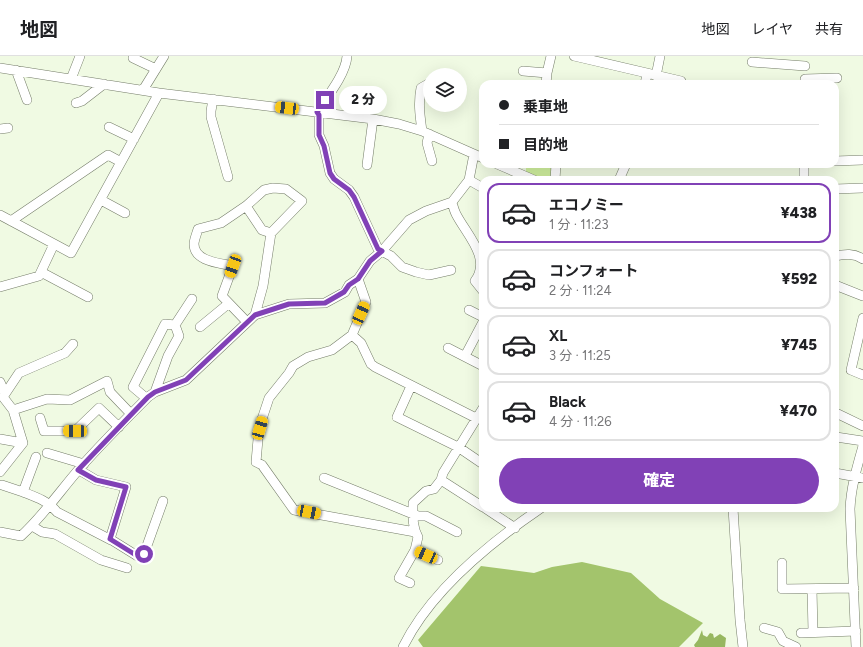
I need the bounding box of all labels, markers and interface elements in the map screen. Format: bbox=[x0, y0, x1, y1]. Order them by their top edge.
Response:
text: 地図 bbox=[20, 18, 58, 41]
text: 地図 bbox=[701, 21, 729, 38]
text: レイヤ bbox=[751, 21, 793, 38]
text: 共有 bbox=[815, 21, 843, 38]
map controls bbox=[423, 68, 467, 112]
button: layers bbox=[423, 68, 467, 112]
callout: 2 分 bbox=[339, 86, 387, 114]
route end bbox=[316, 91, 334, 109]
text: 2 分 bbox=[351, 92, 375, 107]
text: 乗車地 bbox=[523, 98, 568, 116]
car bbox=[274, 101, 300, 115]
text: 目的地 bbox=[523, 136, 568, 154]
icon: car bbox=[501, 195, 537, 231]
text: エコノミー bbox=[549, 196, 624, 214]
text: ¥438 bbox=[781, 204, 817, 222]
text: 1 分 · 11:23 bbox=[549, 217, 609, 232]
car bbox=[223, 253, 243, 279]
icon: car bbox=[501, 261, 537, 297]
text: コンフォート bbox=[549, 262, 639, 280]
text: ¥592 bbox=[781, 270, 817, 288]
text: 2 分 · 11:24 bbox=[549, 283, 612, 298]
car bbox=[351, 300, 371, 326]
icon: car bbox=[501, 327, 537, 363]
text: XL bbox=[549, 327, 567, 345]
text: ¥745 bbox=[781, 336, 817, 354]
text: 3 分 · 11:25 bbox=[549, 348, 611, 363]
icon: car bbox=[501, 393, 537, 429]
text: Black bbox=[549, 393, 586, 411]
text: ¥470 bbox=[780, 402, 817, 420]
text: 4 分 · 11:26 bbox=[549, 414, 612, 429]
car bbox=[251, 415, 269, 441]
car bbox=[63, 425, 87, 437]
button: 確定 bbox=[499, 458, 819, 504]
car bbox=[296, 504, 322, 520]
route start bbox=[135, 545, 153, 563]
car bbox=[413, 545, 439, 565]

